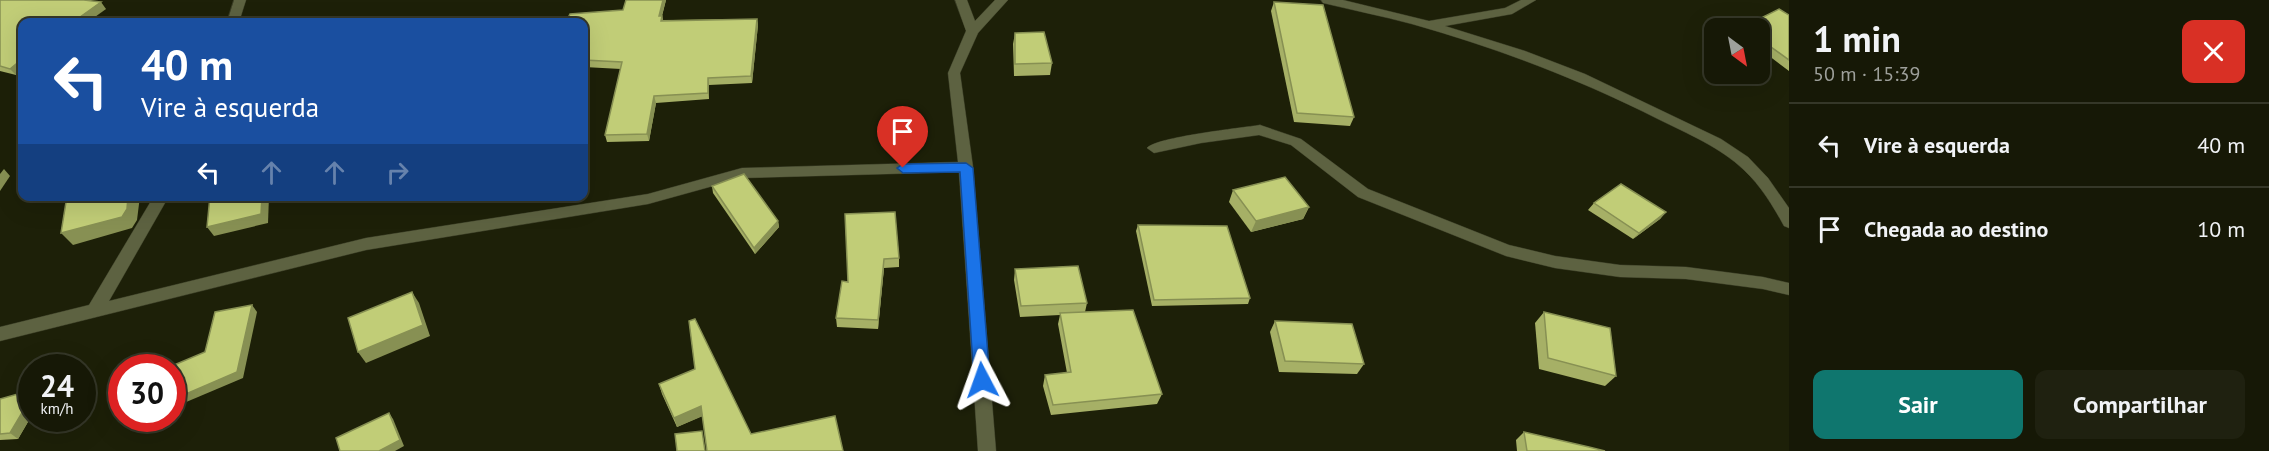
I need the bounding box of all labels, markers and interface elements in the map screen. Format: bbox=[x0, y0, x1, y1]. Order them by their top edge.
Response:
text: 1 min bbox=[1813, 15, 1901, 62]
north arrow bbox=[1704, 18, 1770, 84]
map controls bbox=[1704, 18, 1770, 84]
button: close bbox=[2182, 20, 2245, 83]
text: 40 m bbox=[141, 37, 233, 92]
icon: left bbox=[42, 42, 120, 120]
text: 50 m · 15:39 bbox=[1813, 61, 1920, 87]
text: Vire à esquerda bbox=[141, 90, 319, 124]
pin bbox=[877, 106, 928, 168]
icon: arrive bbox=[886, 115, 919, 148]
icon: left bbox=[1813, 129, 1846, 162]
text: Vire à esquerda bbox=[1864, 131, 2010, 159]
text: 40 m bbox=[2197, 131, 2245, 159]
icon: left bbox=[192, 156, 225, 189]
icon: ahead bbox=[255, 156, 288, 189]
icon: ahead bbox=[318, 156, 351, 189]
icon: right bbox=[381, 156, 414, 189]
icon: arrive bbox=[1813, 213, 1846, 246]
text: Chegada ao destino bbox=[1864, 215, 2048, 243]
text: 10 m bbox=[2197, 215, 2245, 243]
position arrow bbox=[950, 348, 1014, 412]
speed limit sign: 30 bbox=[108, 354, 186, 432]
text: 24 bbox=[40, 366, 74, 405]
button: Sair bbox=[1813, 370, 2023, 439]
button: Compartilhar bbox=[2035, 370, 2245, 439]
text: km/h bbox=[41, 399, 73, 418]

